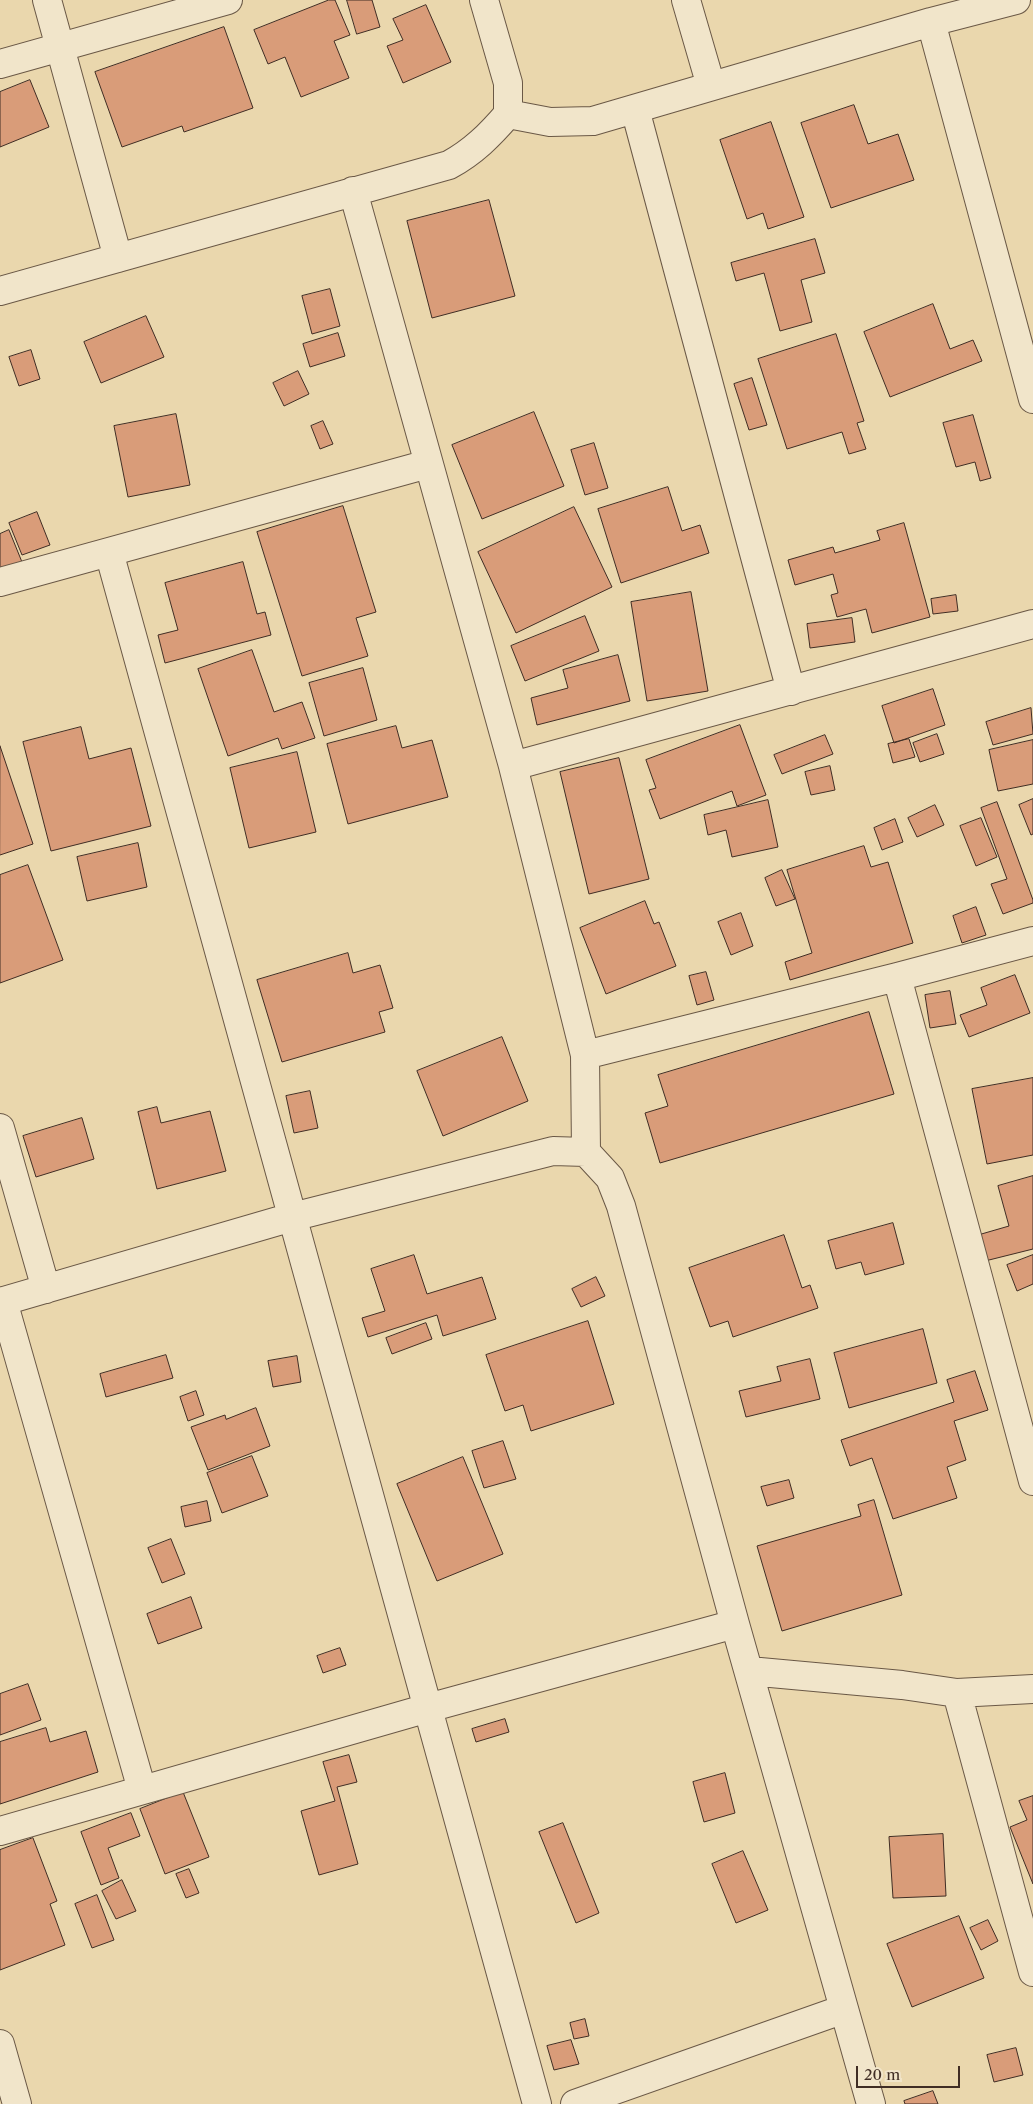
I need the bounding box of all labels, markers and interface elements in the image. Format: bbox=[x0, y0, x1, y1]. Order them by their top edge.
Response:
scale bar bbox=[858, 2056, 962, 2088]
text: 20 m bbox=[864, 2065, 900, 2084]

